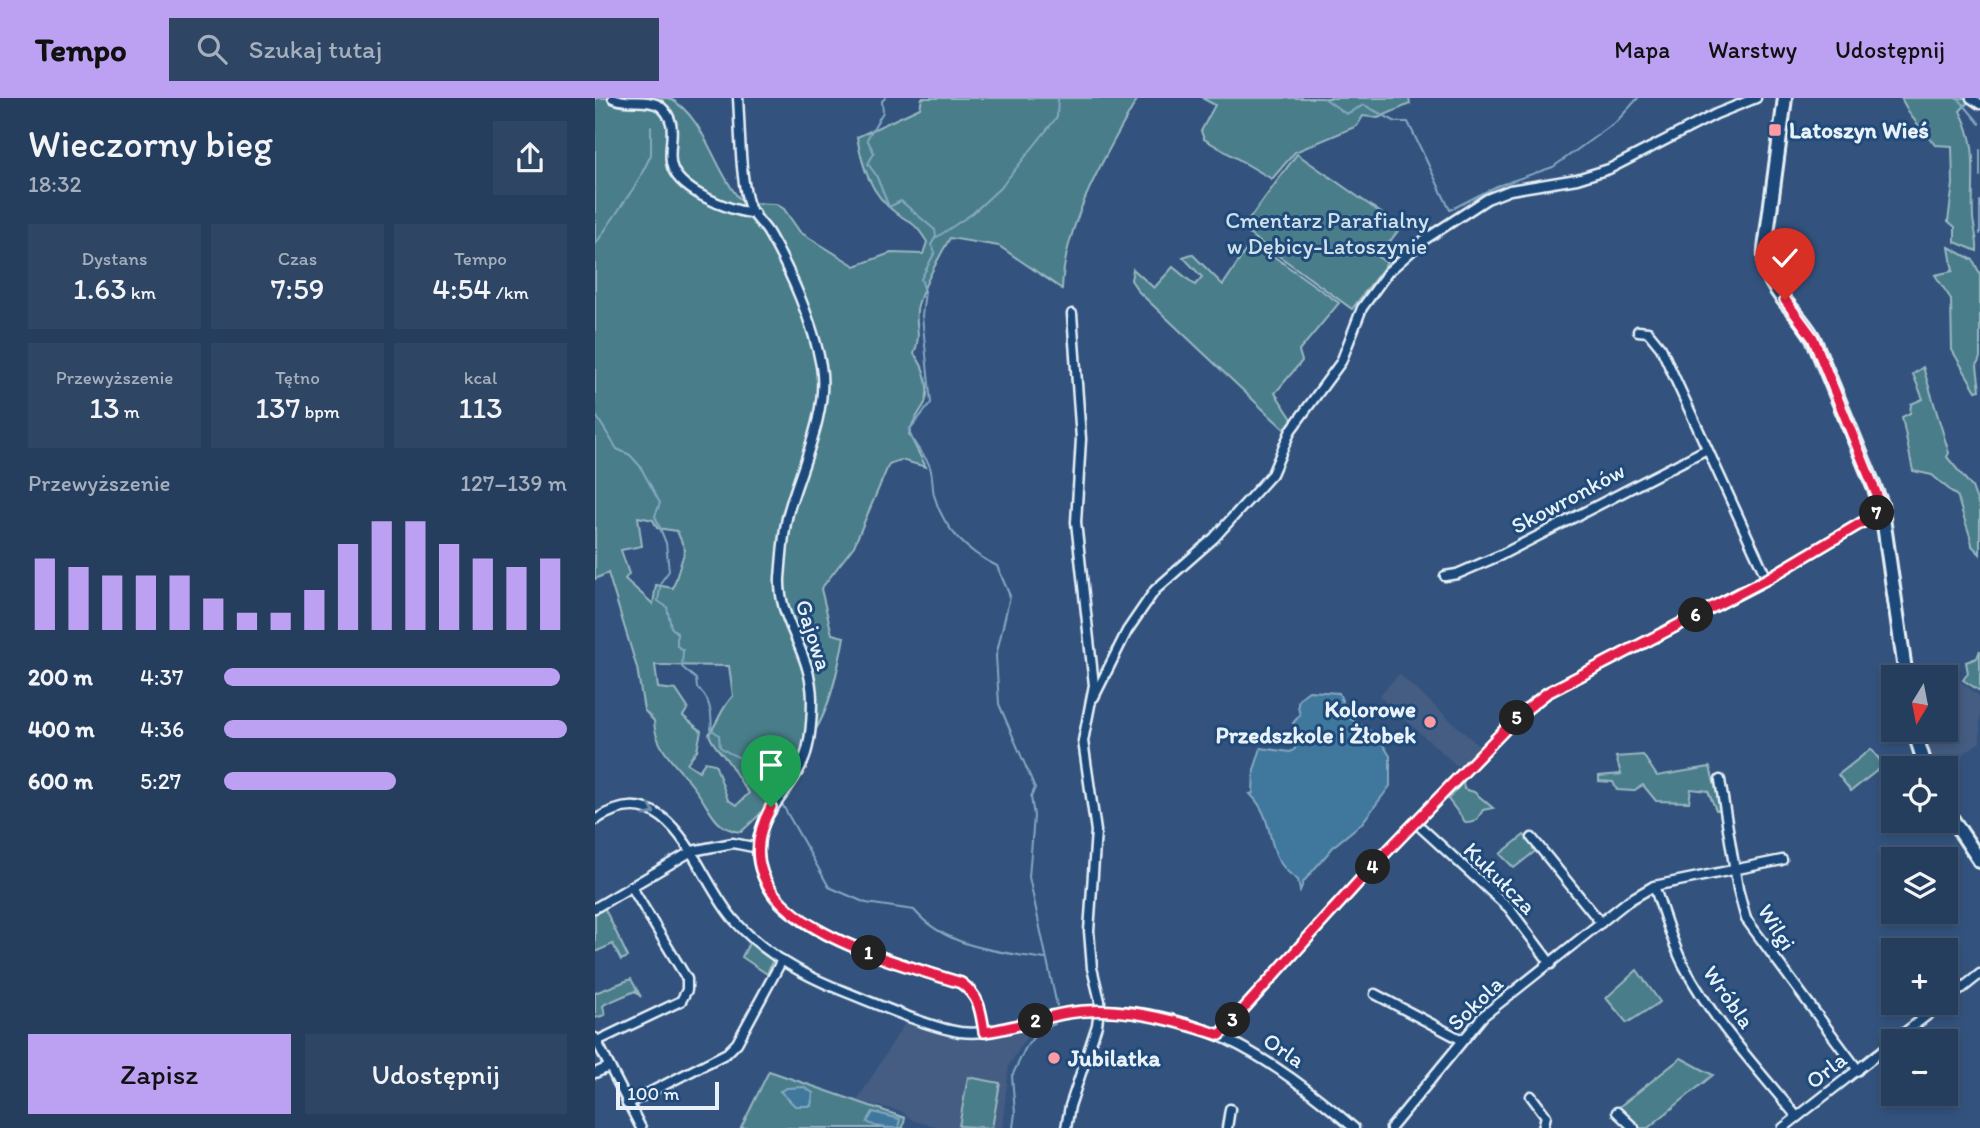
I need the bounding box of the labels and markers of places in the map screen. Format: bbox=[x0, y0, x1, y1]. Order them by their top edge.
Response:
place label: Latoszyn Wieś bbox=[1789, 116, 1929, 144]
marker: Latoszyn Wieś bbox=[1767, 122, 1783, 138]
pin bbox=[1755, 228, 1815, 300]
pin: 7 bbox=[1859, 496, 1895, 530]
pin: 6 bbox=[1679, 598, 1713, 632]
place label: Kolorowe Przedszkole i Żłobek bbox=[1216, 695, 1416, 749]
pin: 5 bbox=[1499, 700, 1535, 736]
marker: Kolorowe Przedszkole i Żłobek bbox=[1422, 714, 1438, 730]
pin bbox=[741, 735, 801, 807]
pin: 4 bbox=[1355, 850, 1391, 884]
pin: 1 bbox=[851, 936, 887, 970]
pin: 3 bbox=[1215, 1002, 1251, 1038]
pin: 2 bbox=[1019, 1004, 1053, 1038]
place label: Jubilatka bbox=[1067, 1044, 1162, 1072]
marker: Jubilatka bbox=[1046, 1050, 1062, 1066]

